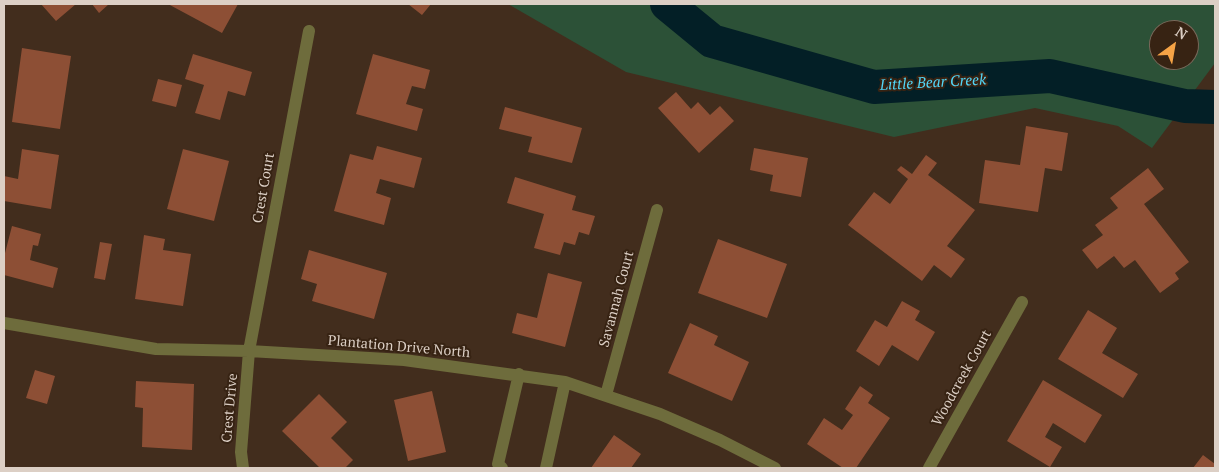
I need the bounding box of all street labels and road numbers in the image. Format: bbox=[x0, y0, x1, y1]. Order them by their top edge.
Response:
street label: Crest Court bbox=[250, 152, 278, 224]
street label: Savannah Court bbox=[596, 249, 638, 349]
street label: Woodcreek Court bbox=[929, 327, 995, 429]
street label: Plantation Drive North bbox=[327, 332, 471, 362]
street label: Crest Drive bbox=[219, 373, 241, 443]

